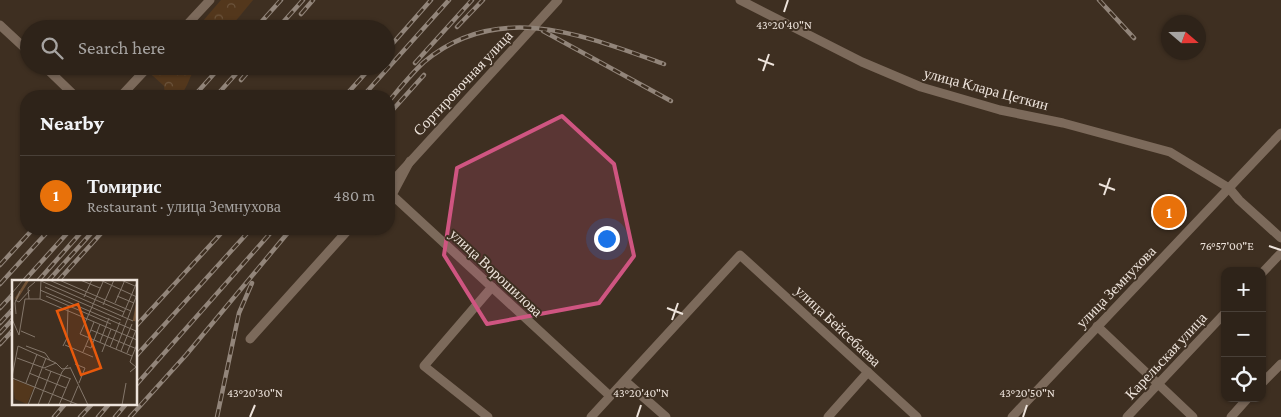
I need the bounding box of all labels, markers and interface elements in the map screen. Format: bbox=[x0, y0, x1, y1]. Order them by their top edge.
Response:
north arrow bbox=[1161, 15, 1206, 60]
text: 43°20'40"N bbox=[756, 18, 812, 32]
search box bbox=[20, 20, 395, 75]
street label: Сортировочная улица bbox=[410, 27, 516, 139]
icon: search bbox=[38, 34, 66, 62]
text: Search here bbox=[78, 37, 165, 58]
street label: улица Клара Цеткин bbox=[922, 65, 1050, 113]
text: Nearby bbox=[40, 111, 104, 135]
text: Томирис bbox=[87, 176, 162, 197]
text: 1 bbox=[53, 187, 59, 204]
text: 480 m bbox=[333, 187, 375, 204]
pin: 1 bbox=[1153, 193, 1185, 231]
text: Restaurant · улица Земнухова bbox=[87, 198, 281, 215]
street label: улица Ворошилова bbox=[446, 226, 546, 320]
your location bbox=[594, 226, 620, 252]
text: 76°57'00"E bbox=[1200, 239, 1254, 253]
street label: улица Земнухова bbox=[1073, 243, 1159, 331]
map controls bbox=[1221, 267, 1266, 402]
button: + bbox=[1221, 267, 1266, 312]
inset map bbox=[12, 280, 138, 404]
street label: улица Бейсебаева bbox=[792, 282, 884, 370]
street label: Карельская улица bbox=[1122, 309, 1210, 402]
button: − bbox=[1221, 312, 1266, 357]
button: locate bbox=[1221, 357, 1266, 402]
text: 43°20'30"N bbox=[227, 386, 283, 400]
text: 43°20'40"N bbox=[613, 386, 669, 400]
text: 43°20'50"N bbox=[999, 386, 1055, 400]

